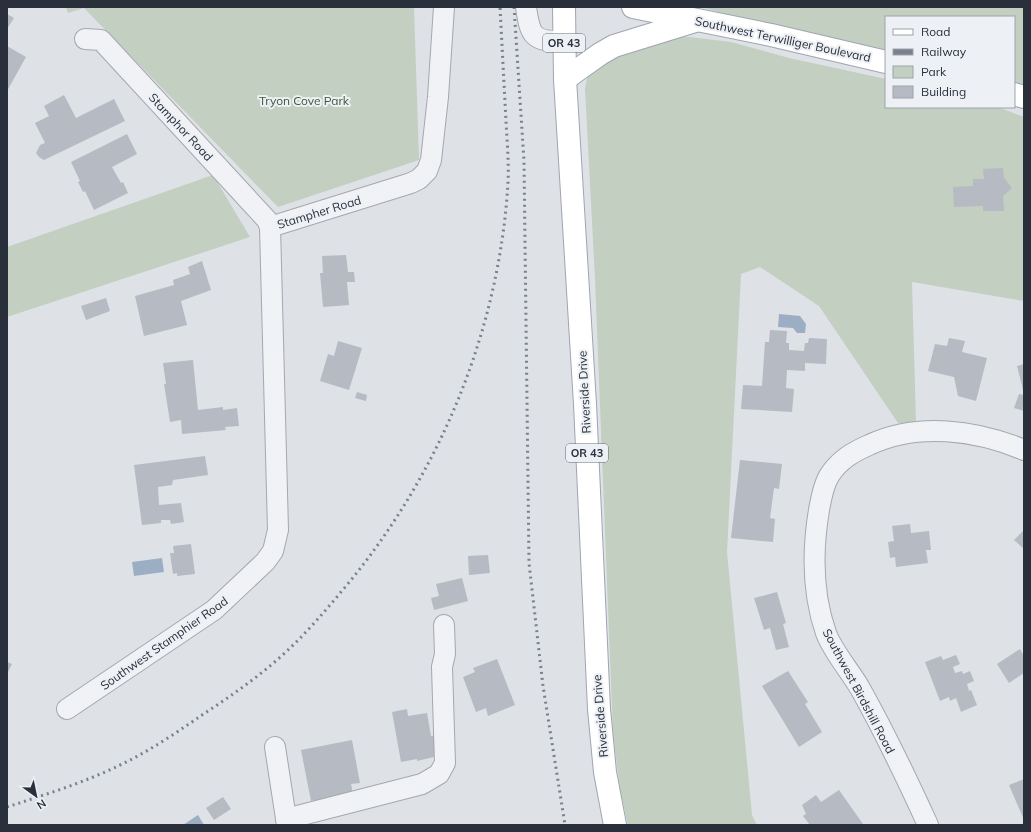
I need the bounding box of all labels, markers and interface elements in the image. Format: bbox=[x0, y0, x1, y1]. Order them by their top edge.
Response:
street label: Southwest Terwilliger Boulevard bbox=[694, 13, 872, 65]
legend bbox=[885, 16, 1015, 108]
text: Road bbox=[921, 24, 950, 39]
road number: OR 43 bbox=[543, 34, 585, 52]
text: Railway bbox=[921, 44, 967, 59]
text: Park bbox=[921, 64, 947, 79]
text: Building bbox=[921, 84, 966, 99]
street label: Stamphor Road bbox=[146, 90, 216, 164]
park label: Tryon Cove Park bbox=[259, 93, 350, 108]
street label: Stampher Road bbox=[275, 192, 363, 232]
street label: Riverside Drive bbox=[574, 350, 594, 434]
road number: OR 43 bbox=[566, 444, 608, 462]
street label: Southwest Stamphier Road bbox=[97, 593, 231, 693]
street label: Southwest Birdshill Road bbox=[820, 626, 898, 756]
street label: Riverside Drive bbox=[589, 674, 611, 758]
north arrow bbox=[16, 776, 56, 816]
text: N bbox=[34, 796, 49, 813]

